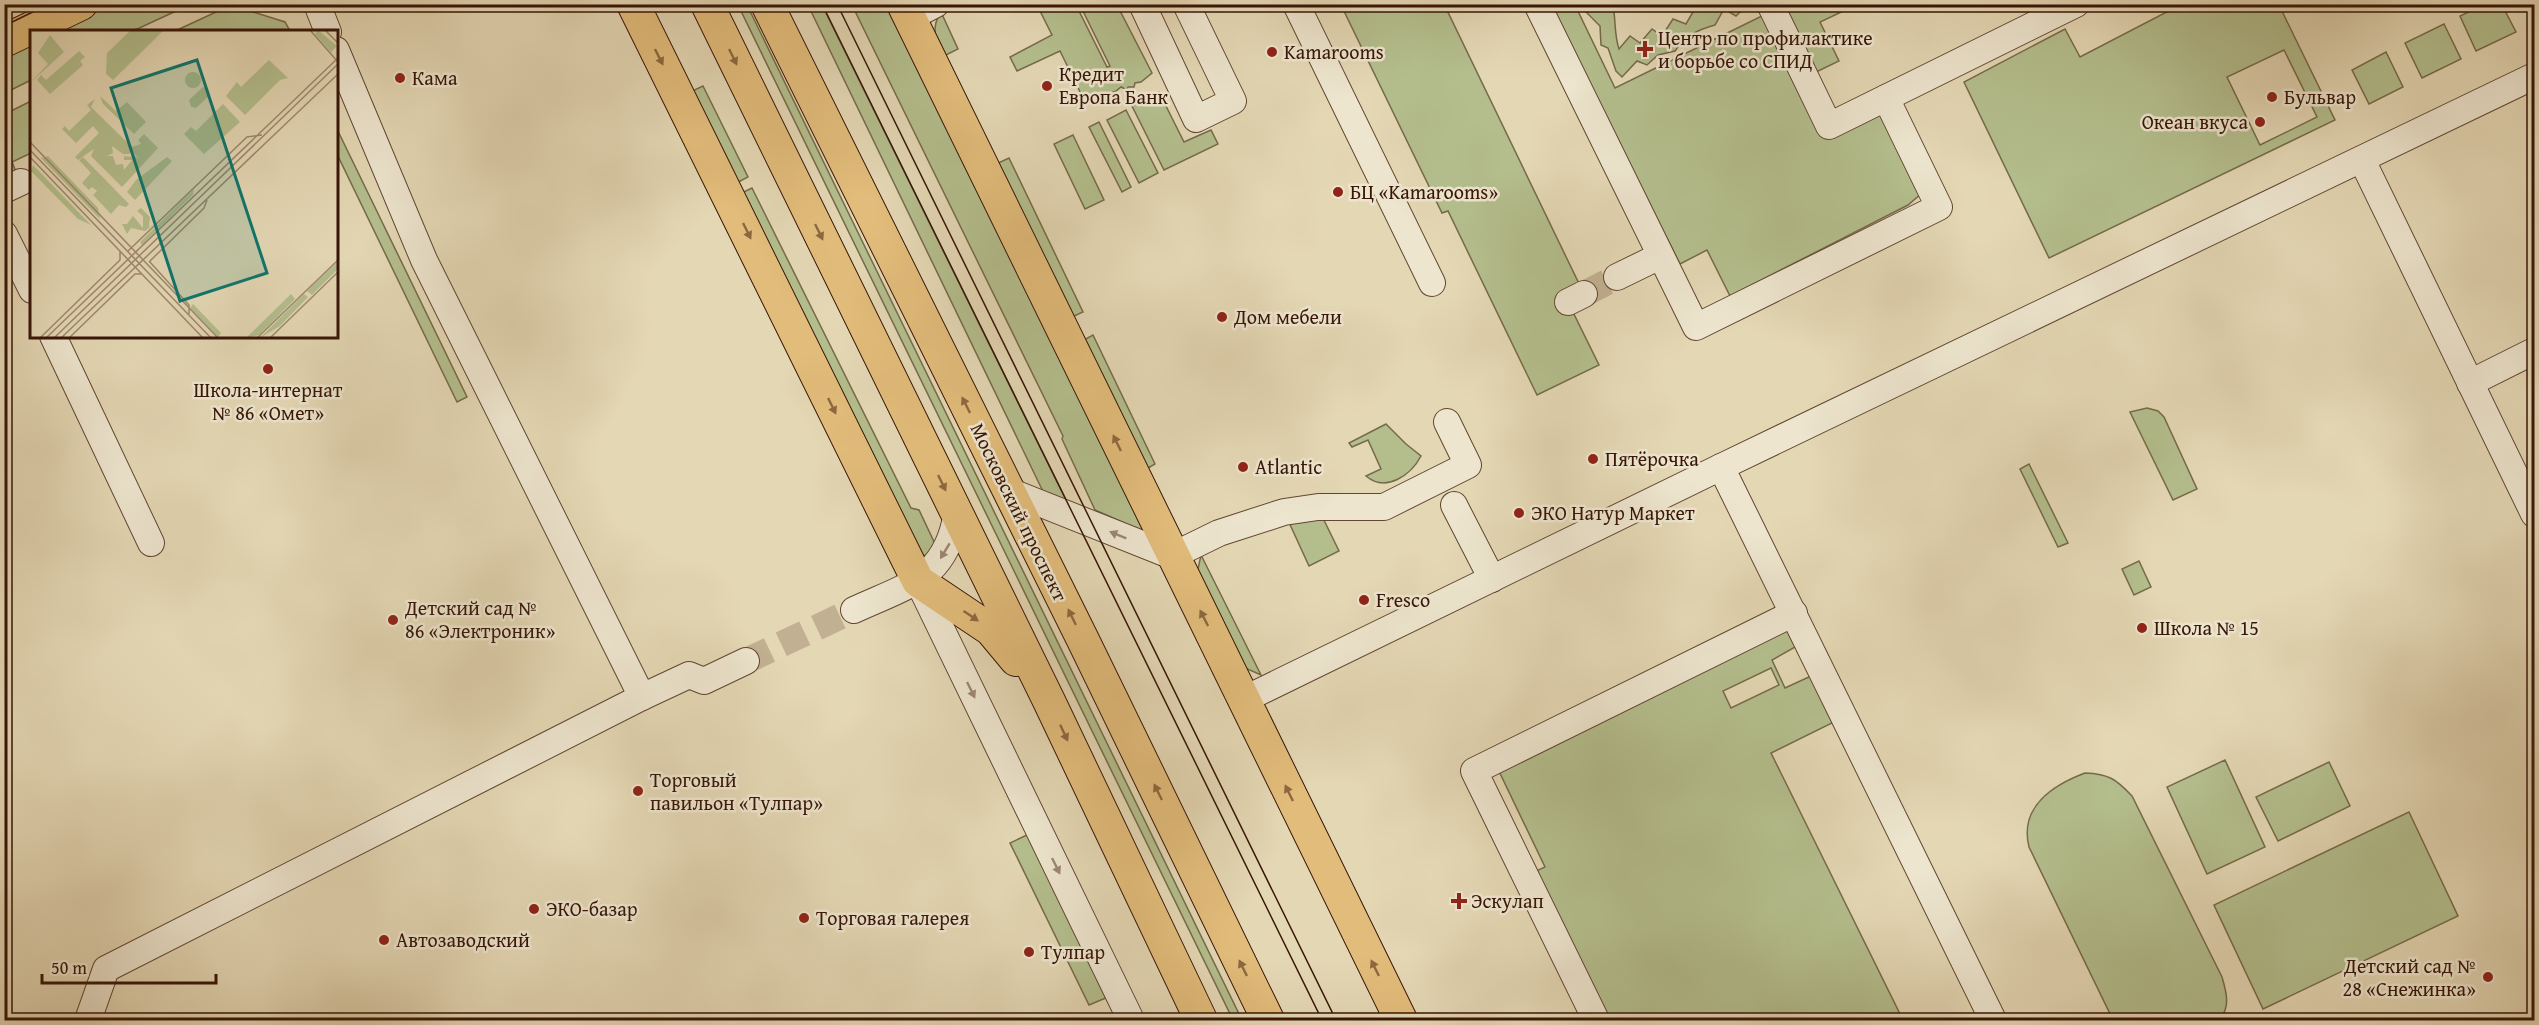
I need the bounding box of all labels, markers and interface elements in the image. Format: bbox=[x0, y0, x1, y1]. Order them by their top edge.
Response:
place label: Центр по профилактике и борьбе со СПИД bbox=[1658, 23, 1873, 75]
inset map bbox=[30, 30, 338, 338]
place label: Kamarooms bbox=[1284, 37, 1384, 66]
marker: Центр по профилактике и борьбе со СПИД bbox=[1636, 40, 1654, 58]
marker: Kamarooms bbox=[1265, 45, 1279, 59]
one-way arrow bbox=[655, 48, 664, 65]
one-way arrow bbox=[728, 49, 738, 66]
place label: Кредит Европа Банк bbox=[1059, 59, 1169, 111]
place label: Кама bbox=[412, 63, 458, 92]
marker: Кама bbox=[393, 71, 407, 85]
marker: Кредит Европа Банк bbox=[1040, 79, 1054, 93]
place label: Бульвар bbox=[2284, 82, 2356, 111]
marker: Бульвар bbox=[2265, 90, 2279, 104]
place label: Океан вкуса bbox=[2142, 107, 2248, 136]
marker: Океан вкуса bbox=[2253, 115, 2267, 129]
place label: БЦ «Kamarooms» bbox=[1350, 177, 1498, 206]
marker: БЦ «Kamarooms» bbox=[1331, 185, 1345, 199]
one-way arrow bbox=[742, 223, 751, 240]
one-way arrow bbox=[814, 224, 824, 241]
place label: Дом мебели bbox=[1233, 302, 1342, 331]
marker: Дом мебели bbox=[1215, 310, 1229, 324]
marker: Школа-интернат № 86 «Омет» bbox=[261, 362, 275, 376]
place label: Школа-интернат № 86 «Омет» bbox=[194, 375, 343, 427]
one-way arrow bbox=[962, 396, 972, 414]
one-way arrow bbox=[828, 398, 837, 415]
street label: Московский проспект bbox=[964, 418, 1075, 606]
one-way arrow bbox=[1113, 434, 1122, 451]
place label: Пятёрочка bbox=[1605, 444, 1699, 473]
place label: Atlantic bbox=[1255, 452, 1322, 481]
marker: Пятёрочка bbox=[1586, 452, 1600, 466]
marker: Atlantic bbox=[1236, 460, 1250, 474]
one-way arrow bbox=[937, 474, 947, 491]
place label: ЭКО Натур Маркет bbox=[1531, 498, 1695, 527]
marker: ЭКО Натур Маркет bbox=[1512, 506, 1526, 520]
one-way arrow bbox=[1109, 529, 1127, 539]
one-way arrow bbox=[939, 543, 950, 559]
place label: Fresco bbox=[1376, 585, 1430, 614]
place label: Детский сад № 86 «Электроник» bbox=[404, 593, 555, 645]
marker: Fresco bbox=[1357, 593, 1371, 607]
one-way arrow bbox=[1067, 609, 1077, 626]
one-way arrow bbox=[1199, 609, 1208, 626]
one-way arrow bbox=[963, 610, 979, 621]
marker: Детский сад № 86 «Электроник» bbox=[386, 613, 400, 627]
place label: Школа № 15 bbox=[2154, 613, 2259, 642]
marker: Школа № 15 bbox=[2135, 621, 2149, 635]
one-way arrow bbox=[966, 682, 975, 699]
one-way arrow bbox=[1060, 725, 1069, 742]
place label: Торговый павильон «Тулпар» bbox=[650, 765, 823, 817]
marker: Торговый павильон «Тулпар» bbox=[631, 784, 645, 798]
one-way arrow bbox=[1153, 784, 1162, 801]
one-way arrow bbox=[1285, 784, 1294, 801]
one-way arrow bbox=[1051, 857, 1060, 874]
place label: Эскулап bbox=[1471, 886, 1544, 915]
place label: ЭКО-базар bbox=[546, 894, 638, 923]
marker: Эскулап bbox=[1452, 894, 1466, 908]
marker: ЭКО-базар bbox=[527, 902, 541, 916]
place label: Торговая галерея bbox=[816, 903, 969, 932]
marker: Торговая галерея bbox=[797, 911, 811, 925]
place label: Автозаводский bbox=[396, 925, 530, 954]
marker: Автозаводский bbox=[377, 933, 391, 947]
place label: Тулпар bbox=[1041, 937, 1105, 966]
marker: Тулпар bbox=[1022, 945, 1036, 959]
scale bar bbox=[42, 947, 216, 985]
place label: Детский сад № 28 «Снежинка» bbox=[2343, 951, 2476, 1003]
text: 50 m bbox=[51, 954, 87, 981]
one-way arrow bbox=[1238, 959, 1247, 976]
one-way arrow bbox=[1370, 959, 1380, 976]
marker: Детский сад № 28 «Снежинка» bbox=[2481, 970, 2495, 984]

